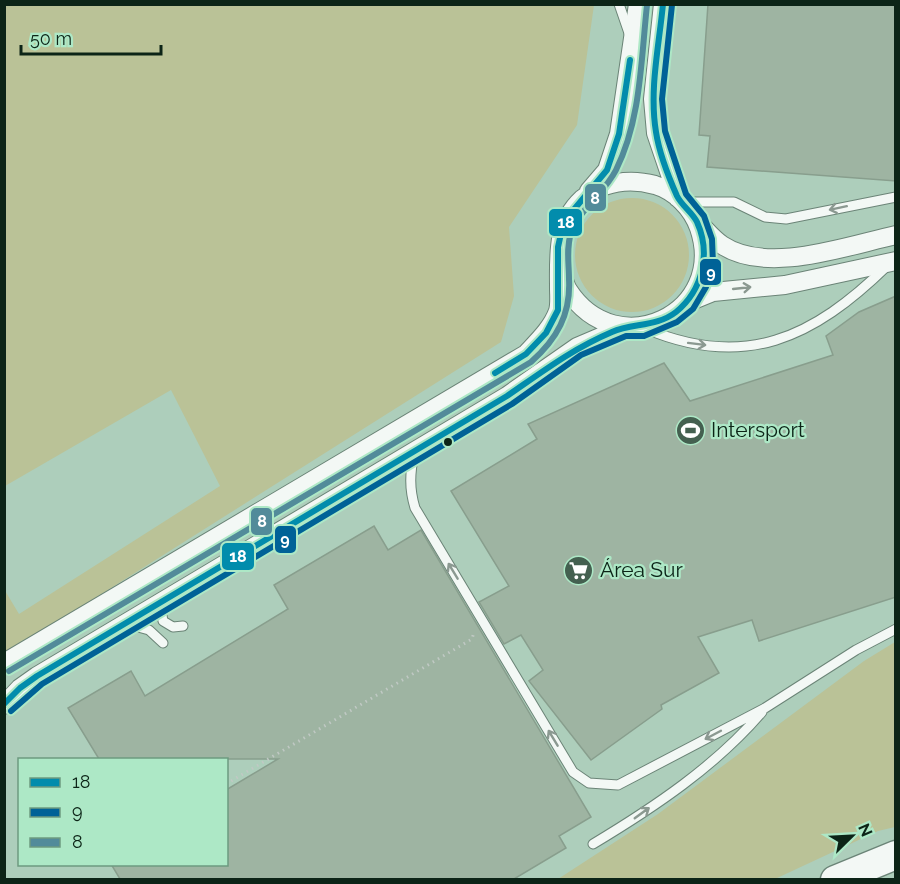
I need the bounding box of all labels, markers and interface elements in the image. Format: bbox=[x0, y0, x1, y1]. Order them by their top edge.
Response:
scale bar bbox=[21, 18, 160, 56]
text: 50 m bbox=[30, 28, 72, 49]
line badge: 8 bbox=[584, 183, 607, 212]
text: 8 bbox=[590, 189, 600, 208]
one-way arrow bbox=[829, 203, 848, 214]
line badge: 18 bbox=[548, 208, 583, 237]
text: 18 bbox=[557, 213, 575, 232]
line badge: 9 bbox=[699, 258, 722, 286]
text: 9 bbox=[706, 263, 716, 282]
one-way arrow bbox=[732, 282, 751, 293]
one-way arrow bbox=[686, 339, 706, 350]
sports icon: Intersport bbox=[674, 414, 706, 446]
place label: Intersport bbox=[711, 417, 805, 442]
unlabelled marker bbox=[442, 436, 454, 448]
line badge: 8 bbox=[250, 507, 273, 536]
text: 8 bbox=[257, 512, 267, 531]
line badge: 9 bbox=[274, 525, 297, 554]
text: 9 bbox=[280, 530, 290, 549]
line badge: 18 bbox=[221, 542, 255, 571]
text: 18 bbox=[229, 547, 247, 566]
supermarket icon: Área Sur bbox=[563, 554, 595, 586]
place label: Área Sur bbox=[600, 557, 684, 582]
one-way arrow bbox=[446, 563, 458, 580]
one-way arrow bbox=[547, 730, 559, 747]
one-way arrow bbox=[705, 730, 723, 742]
legend bbox=[18, 758, 228, 866]
text: 18 bbox=[72, 771, 90, 792]
text: 9 bbox=[72, 801, 83, 822]
one-way arrow bbox=[634, 806, 650, 819]
north arrow bbox=[822, 806, 882, 866]
text: N bbox=[854, 821, 876, 840]
text: 8 bbox=[72, 831, 83, 852]

